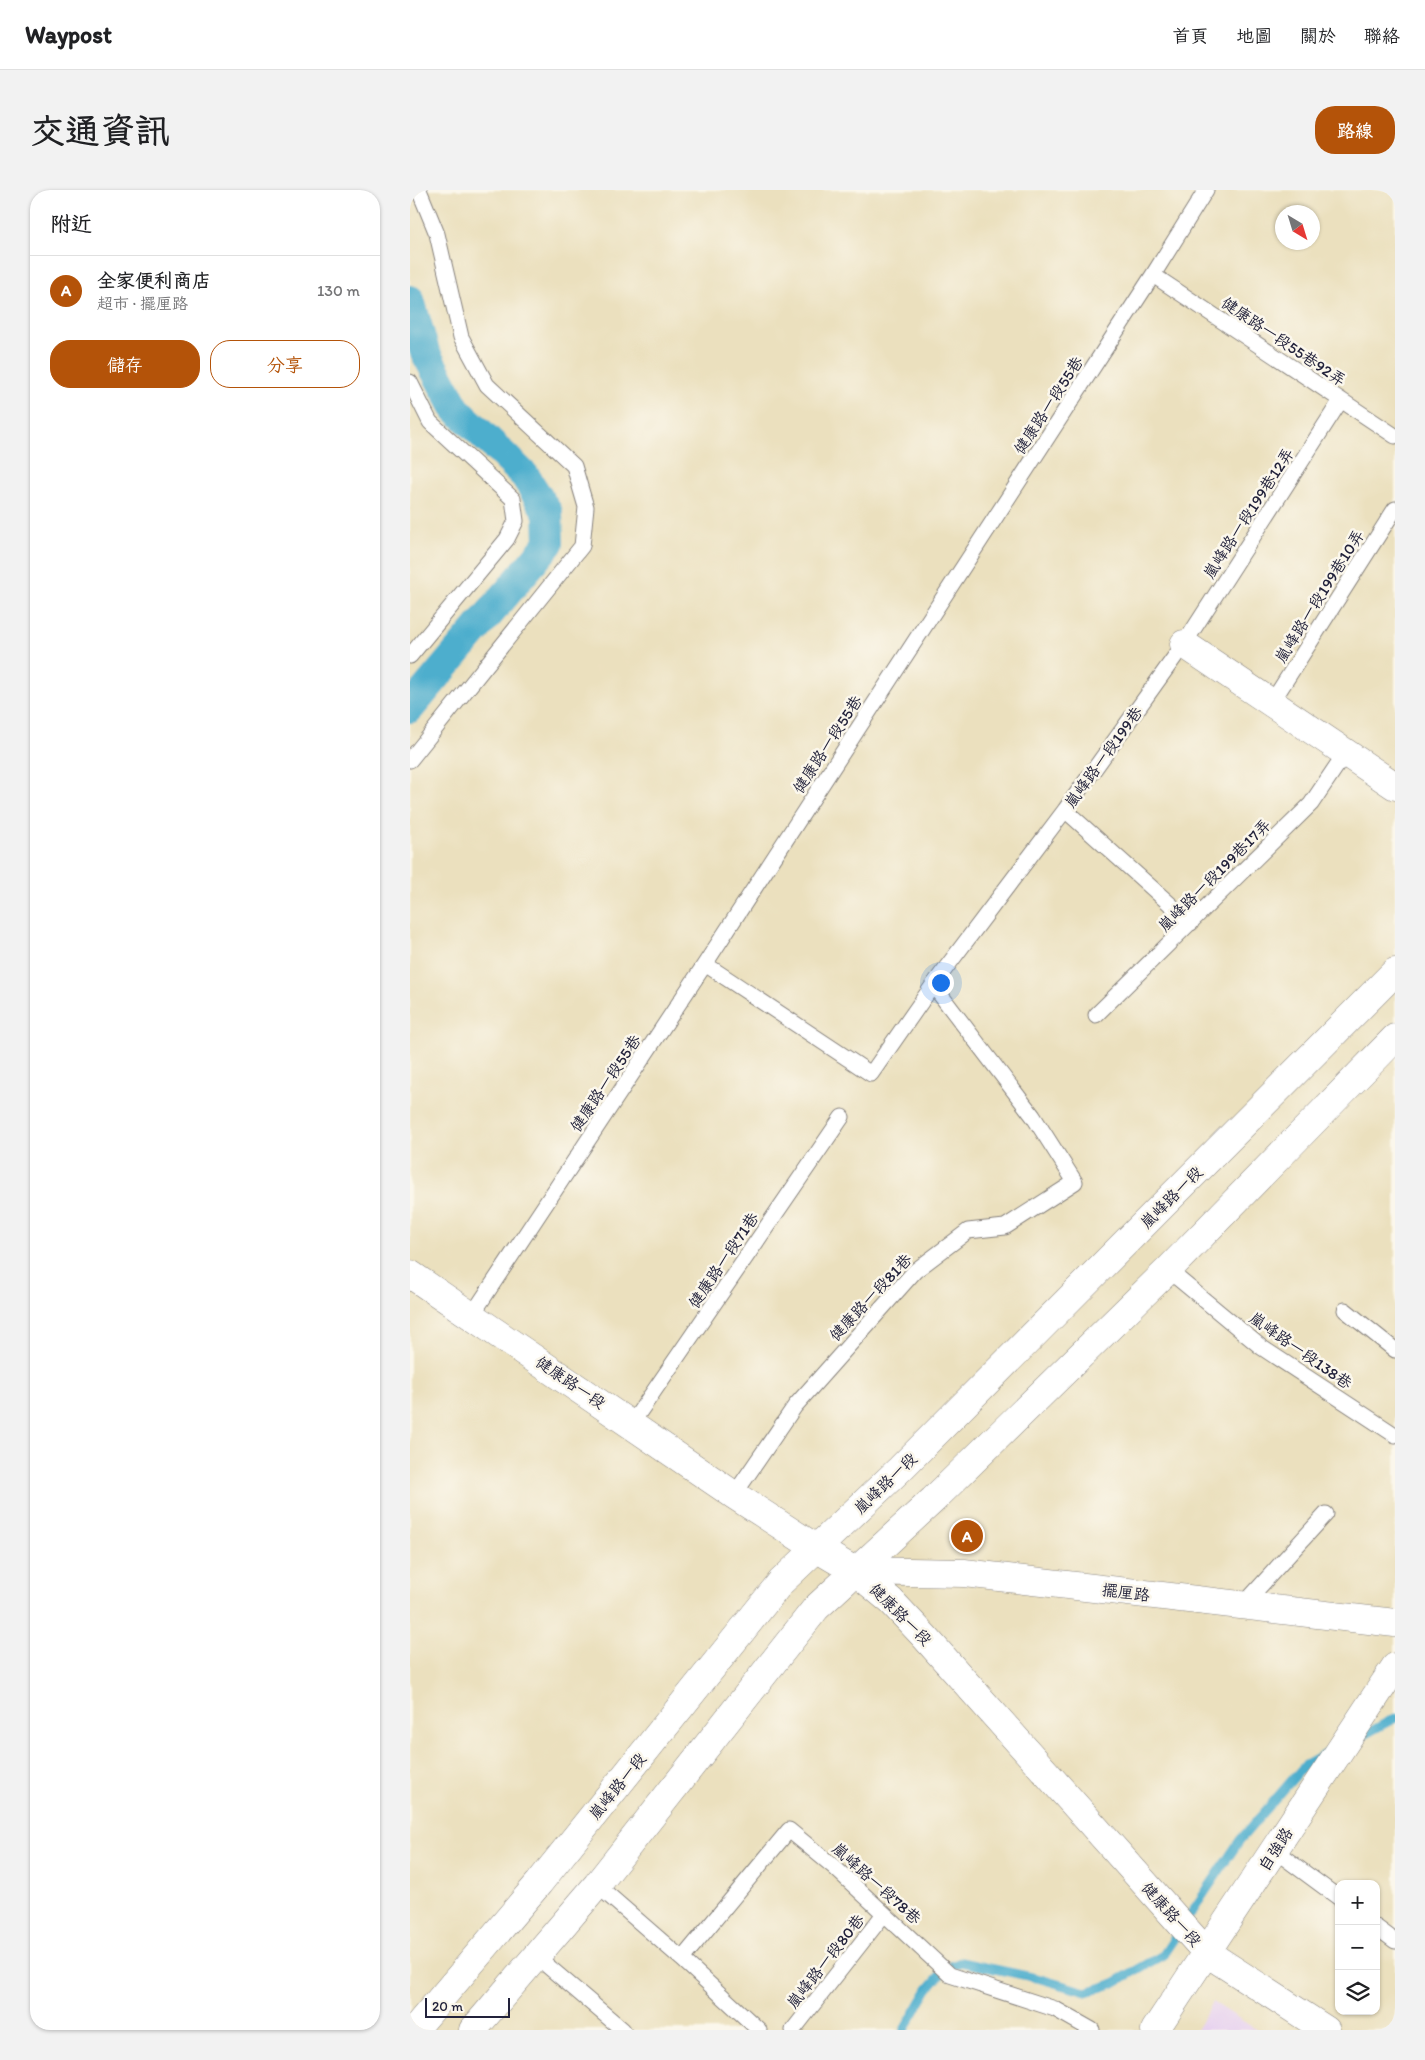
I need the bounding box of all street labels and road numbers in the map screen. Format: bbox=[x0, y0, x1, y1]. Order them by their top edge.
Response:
street label: 健康路一段55巷92弄 bbox=[1218, 293, 1349, 390]
street label: 健康路一段55巷 bbox=[1010, 353, 1087, 458]
street label: 嵐峰路一段199巷12弄 bbox=[1199, 444, 1298, 582]
street label: 嵐峰路一段199巷10弄 bbox=[1271, 526, 1368, 666]
street label: 健康路一段55巷 bbox=[789, 692, 866, 797]
street label: 嵐峰路一段199巷 bbox=[1060, 703, 1146, 811]
street label: 嵐峰路一段199巷17弄 bbox=[1154, 815, 1275, 936]
street label: 健康路一段55巷 bbox=[566, 1031, 645, 1135]
street label: 嵐峰路一段 bbox=[1136, 1162, 1206, 1232]
street label: 健康路一段71巷 bbox=[684, 1209, 762, 1312]
street label: 健康路一段81巷 bbox=[825, 1250, 916, 1345]
street label: 嵐峰路一段138巷 bbox=[1246, 1308, 1356, 1393]
street label: 健康路一段 bbox=[532, 1352, 609, 1413]
street label: 嵐峰路一段 bbox=[850, 1449, 921, 1518]
street label: 健康路一段 bbox=[866, 1579, 936, 1649]
street label: 擺厘路 bbox=[1101, 1580, 1151, 1605]
street label: 嵐峰路一段 bbox=[585, 1749, 650, 1823]
street label: 自強路 bbox=[1254, 1824, 1296, 1875]
street label: 嵐峰路一段78巷 bbox=[828, 1839, 925, 1928]
street label: 健康路一段 bbox=[1138, 1878, 1205, 1950]
street label: 嵐峰路一段80巷 bbox=[783, 1910, 868, 2012]

